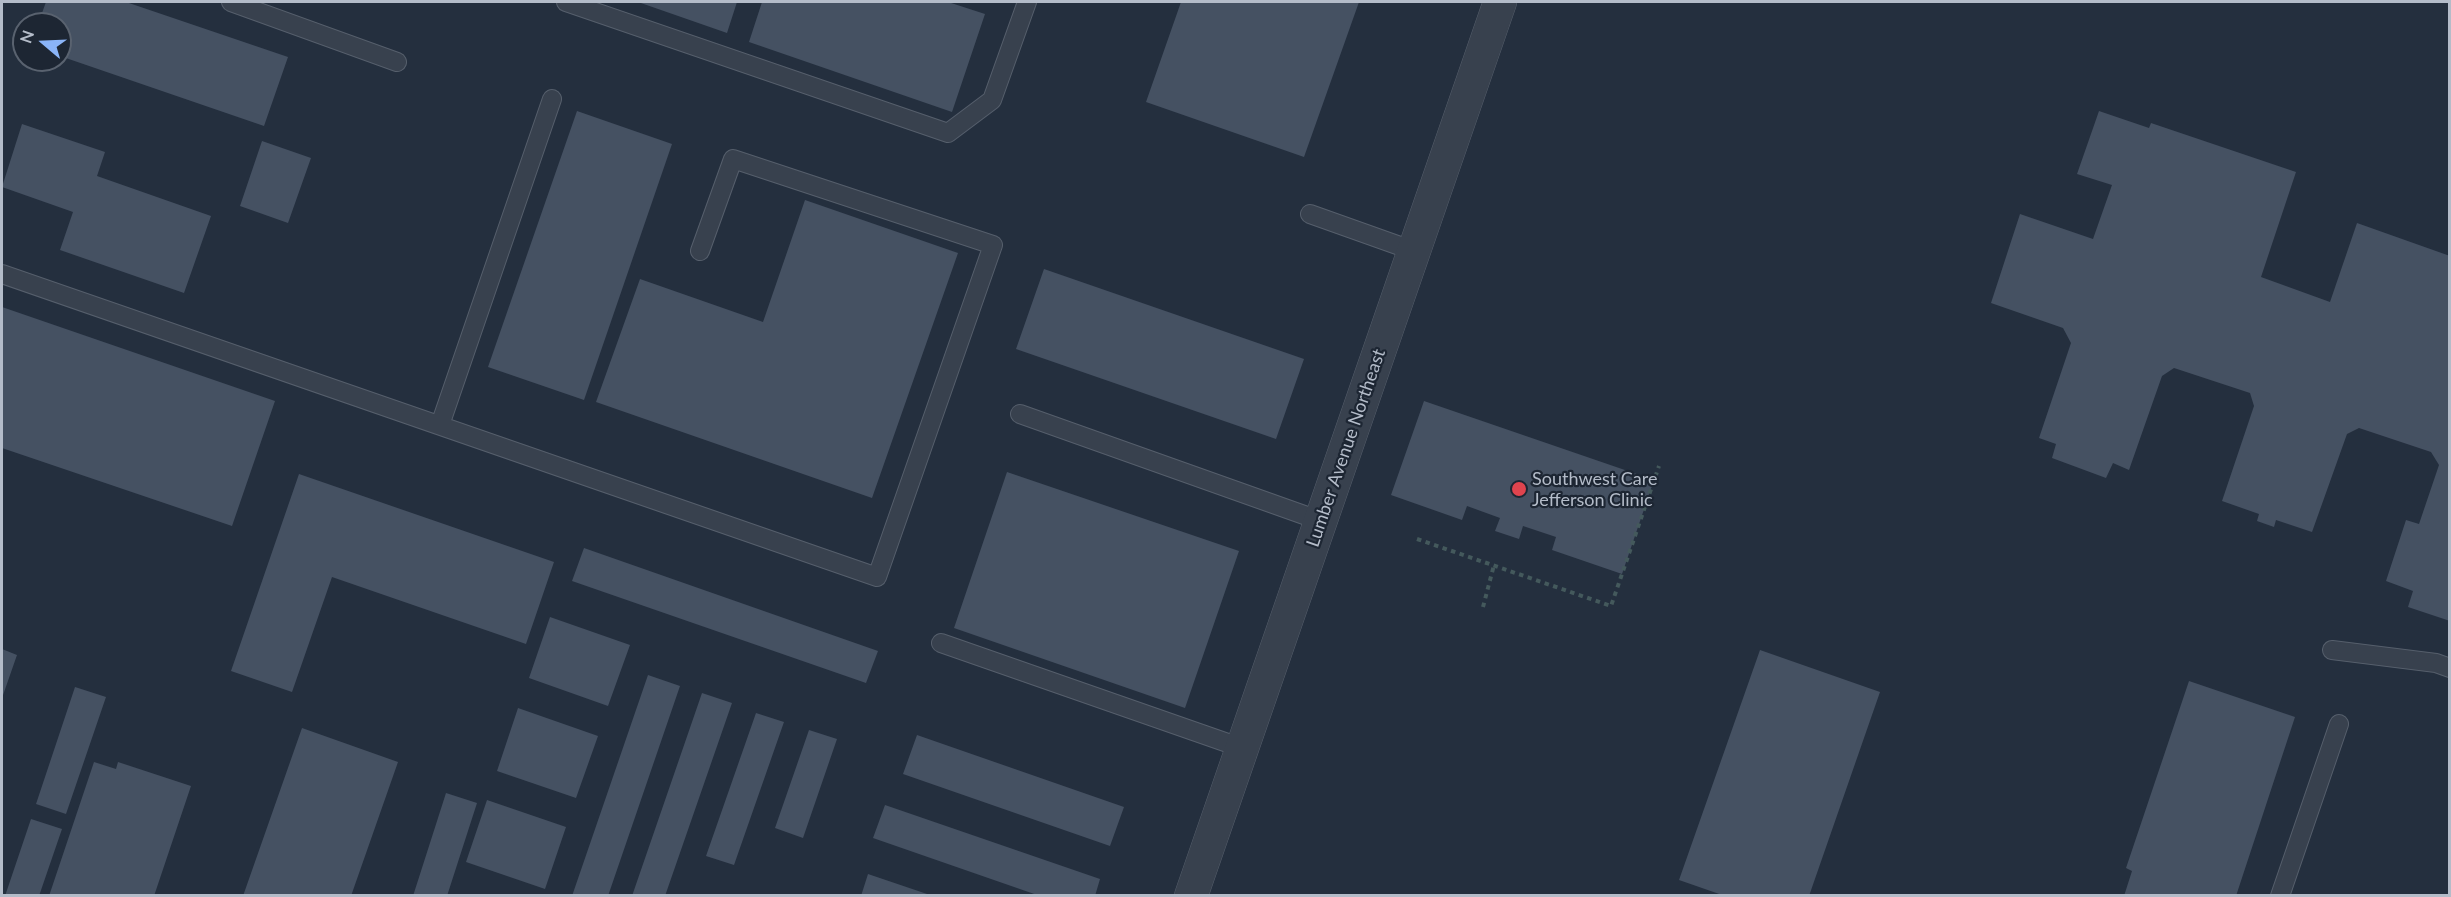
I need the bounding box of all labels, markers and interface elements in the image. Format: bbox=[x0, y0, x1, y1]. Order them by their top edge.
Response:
north arrow bbox=[12, 12, 72, 72]
text: N bbox=[15, 28, 37, 46]
street label: Lumber Avenue Northeast bbox=[1302, 346, 1390, 550]
place label: Southwest Care Jefferson Clinic bbox=[1532, 468, 1657, 510]
marker: Southwest Care Jefferson Clinic bbox=[1510, 480, 1528, 498]

